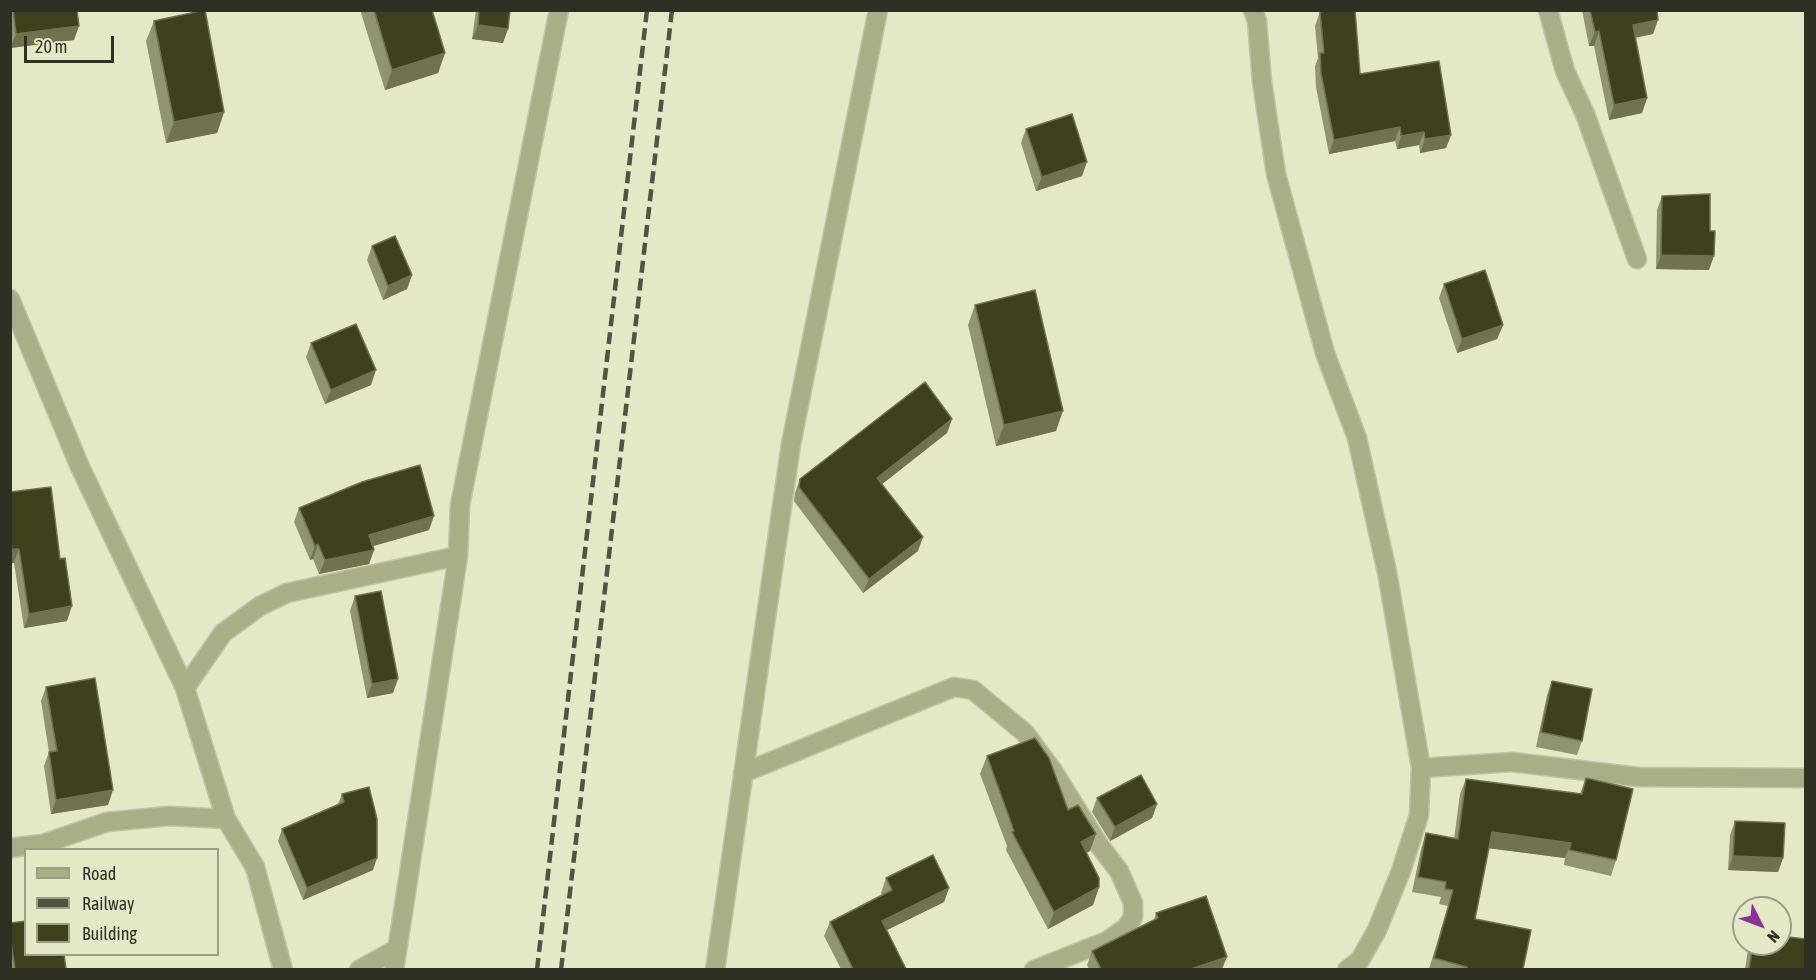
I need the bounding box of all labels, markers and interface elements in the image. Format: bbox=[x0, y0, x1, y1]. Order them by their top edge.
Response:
scale bar bbox=[27, 24, 117, 62]
text: 20 m bbox=[35, 36, 67, 57]
legend bbox=[24, 848, 219, 956]
text: Road bbox=[82, 863, 116, 884]
text: Railway bbox=[82, 893, 134, 914]
north arrow bbox=[1732, 896, 1792, 956]
text: Building bbox=[82, 923, 137, 944]
text: N bbox=[1764, 927, 1784, 946]

